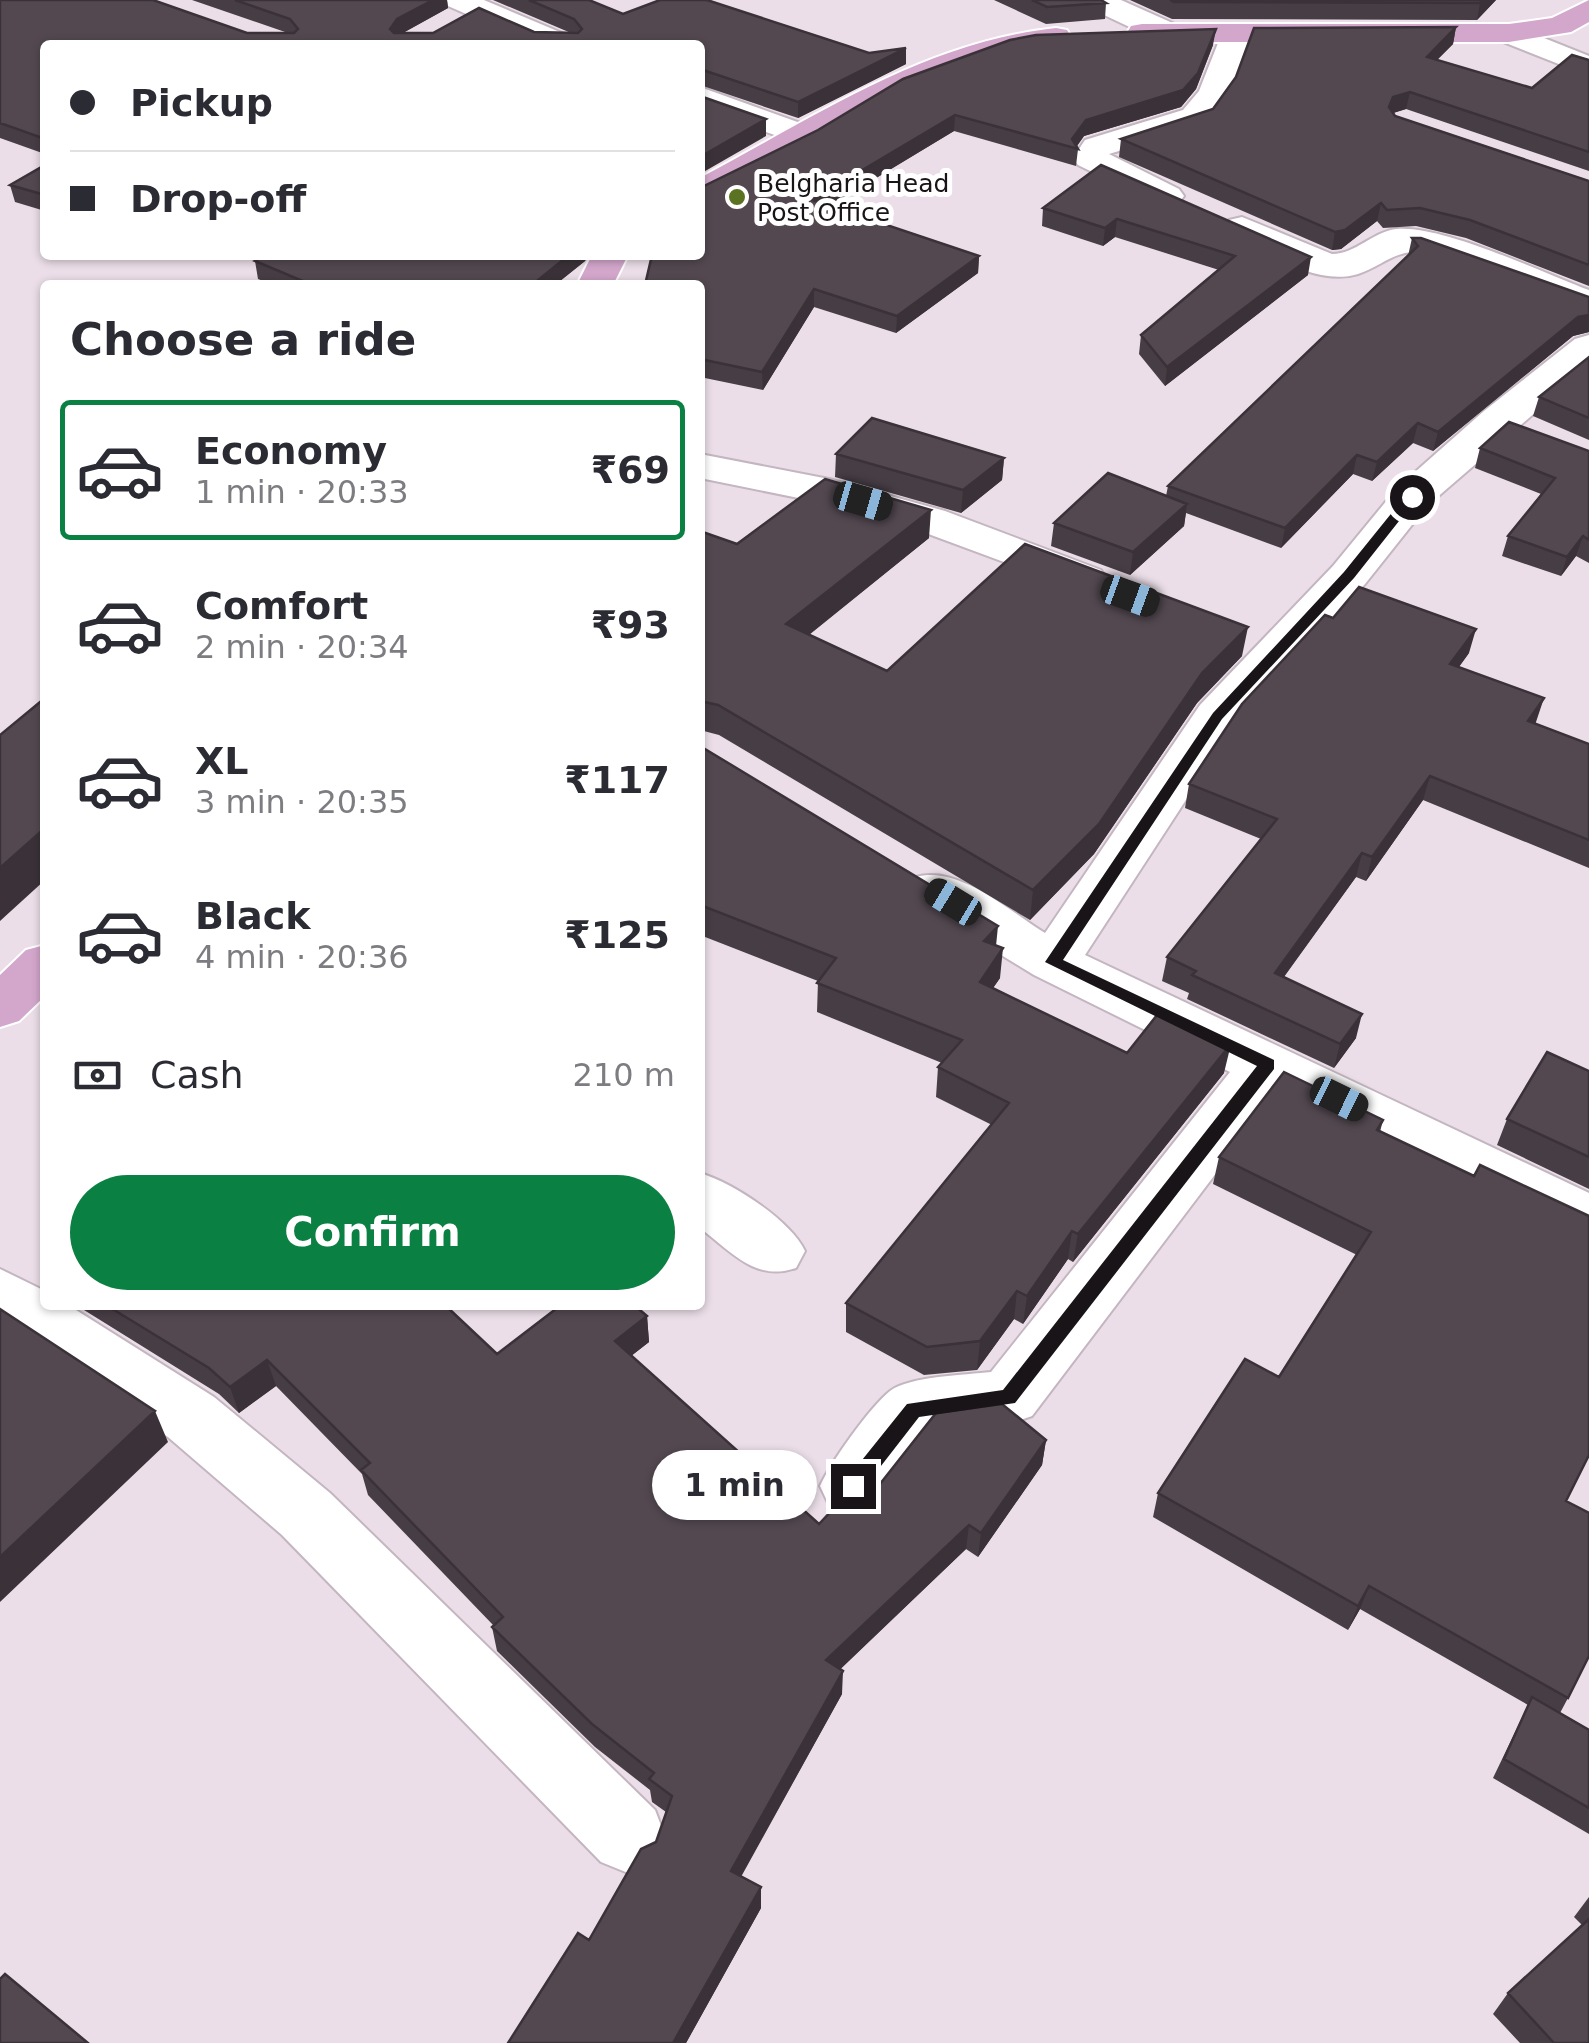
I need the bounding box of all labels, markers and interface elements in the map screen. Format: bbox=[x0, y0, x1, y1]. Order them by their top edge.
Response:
text: Pickup bbox=[130, 81, 273, 125]
place label: Belgharia Head Post Office bbox=[757, 169, 949, 227]
text: Drop-off bbox=[130, 177, 306, 221]
marker: Belgharia Head Post Office bbox=[726, 186, 748, 208]
text: Choose a ride bbox=[70, 313, 416, 366]
icon: car bbox=[75, 425, 165, 515]
text: Economy bbox=[195, 429, 387, 473]
text: ₹69 bbox=[591, 448, 670, 492]
text: 1 min · 20:33 bbox=[195, 473, 409, 511]
route start bbox=[1390, 475, 1435, 520]
car bbox=[830, 478, 896, 524]
car bbox=[1097, 572, 1163, 620]
icon: car bbox=[75, 580, 165, 670]
text: Comfort bbox=[195, 584, 368, 628]
text: ₹93 bbox=[591, 603, 670, 647]
text: 2 min · 20:34 bbox=[195, 628, 409, 666]
icon: car bbox=[75, 735, 165, 825]
text: XL bbox=[195, 739, 249, 783]
text: ₹117 bbox=[564, 758, 670, 802]
text: 3 min · 20:35 bbox=[195, 783, 409, 821]
car bbox=[920, 874, 986, 930]
icon: car bbox=[75, 890, 165, 980]
text: Black bbox=[195, 894, 310, 938]
text: ₹125 bbox=[564, 913, 670, 957]
text: 4 min · 20:36 bbox=[195, 938, 409, 976]
icon: cash bbox=[70, 1048, 125, 1103]
text: Cash bbox=[150, 1053, 244, 1097]
text: 210 m bbox=[573, 1056, 675, 1094]
car bbox=[1305, 1072, 1373, 1126]
button: Confirm bbox=[70, 1175, 675, 1290]
callout: 1 min bbox=[653, 1451, 818, 1521]
route end bbox=[831, 1464, 876, 1509]
text: 1 min bbox=[684, 1466, 785, 1504]

